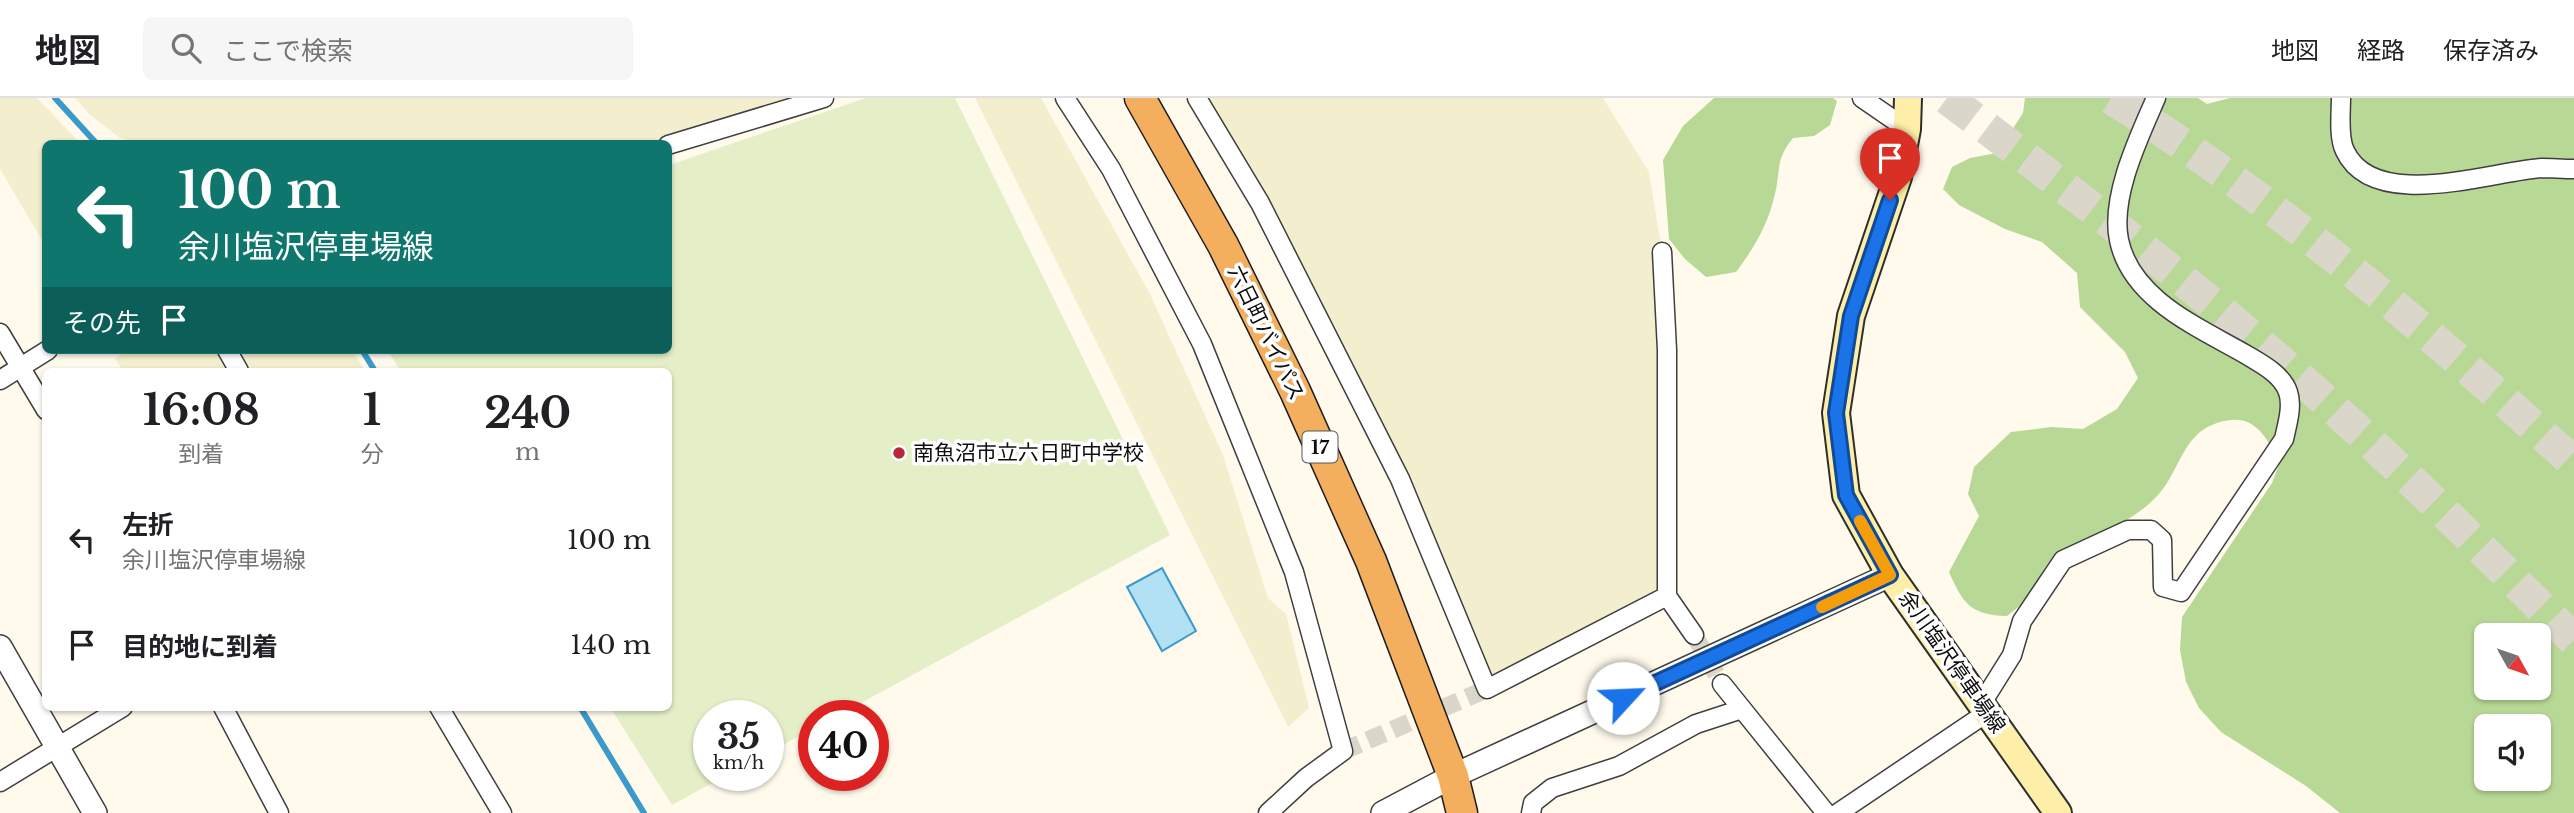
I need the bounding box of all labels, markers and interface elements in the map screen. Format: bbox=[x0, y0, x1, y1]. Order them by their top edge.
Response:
search box bbox=[143, 17, 633, 80]
icon: search bbox=[167, 29, 205, 67]
text: 地図 bbox=[35, 30, 101, 71]
text: ここで検索 bbox=[223, 35, 353, 67]
text: 地図 bbox=[2271, 36, 2319, 65]
text: 経路 bbox=[2357, 36, 2405, 65]
text: 保存済み bbox=[2443, 36, 2539, 65]
pin bbox=[1860, 128, 1920, 200]
icon: arrive bbox=[1871, 139, 1909, 177]
text: 100 m bbox=[178, 160, 341, 221]
icon: left bbox=[63, 168, 154, 259]
text: 余川塩沢停車場線 bbox=[178, 227, 434, 267]
street label: 六日町バイパス bbox=[1222, 261, 1310, 405]
icon: arrive bbox=[155, 301, 193, 339]
text: その先 bbox=[63, 307, 141, 339]
text: 16:08 bbox=[143, 384, 260, 436]
text: 1 bbox=[363, 384, 381, 436]
text: 240 bbox=[484, 387, 571, 439]
road number: 17 bbox=[1302, 432, 1338, 462]
text: m bbox=[515, 438, 540, 466]
text: 到着 bbox=[178, 440, 224, 468]
text: 分 bbox=[360, 440, 383, 468]
place label: 南魚沼市立六日町中学校 bbox=[913, 440, 1144, 466]
marker: 南魚沼市立六日町中学校 bbox=[891, 445, 907, 461]
text: 左折 bbox=[122, 509, 174, 541]
icon: left bbox=[63, 521, 101, 559]
text: 100 m bbox=[567, 524, 651, 556]
text: 余川塩沢停車場線 bbox=[122, 546, 306, 574]
street label: 余川塩沢停車場線 bbox=[1893, 586, 2011, 738]
north arrow bbox=[2474, 623, 2552, 700]
map controls bbox=[2474, 623, 2551, 791]
icon: arrive bbox=[63, 626, 101, 664]
text: 140 m bbox=[570, 629, 651, 661]
text: 目的地に到着 bbox=[122, 631, 278, 663]
position arrow bbox=[1586, 661, 1660, 735]
speed limit sign: 40 bbox=[798, 700, 889, 791]
button: sound bbox=[2474, 714, 2551, 791]
text: 35 bbox=[717, 715, 760, 758]
text: km/h bbox=[713, 752, 764, 774]

